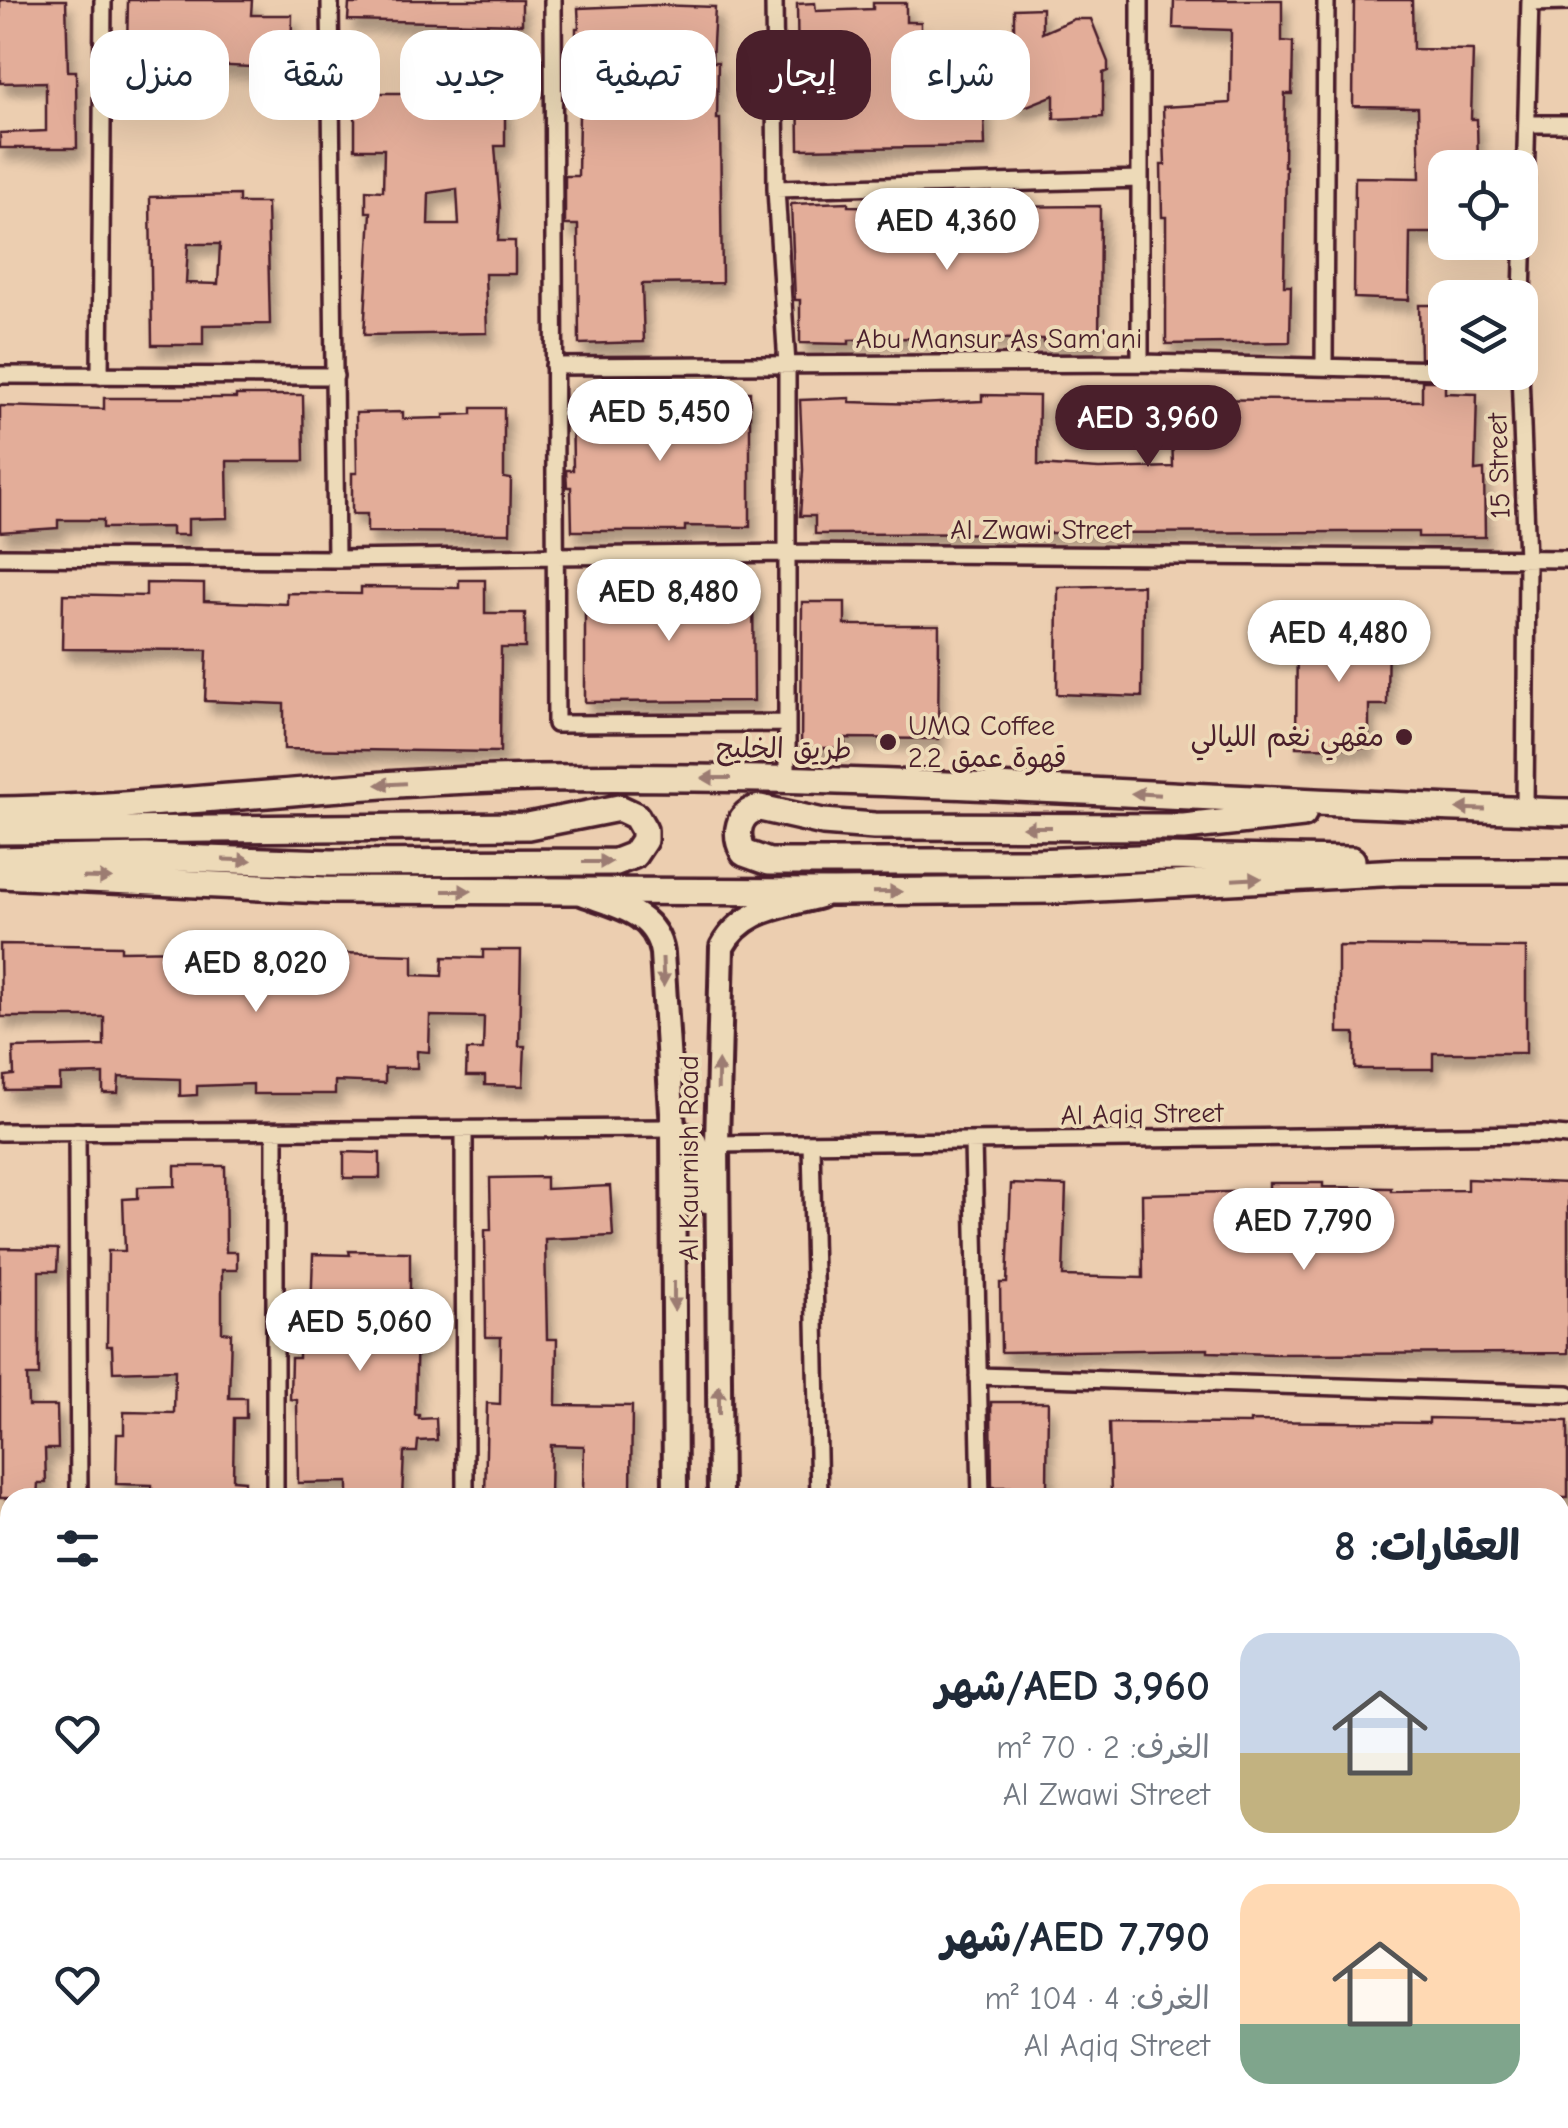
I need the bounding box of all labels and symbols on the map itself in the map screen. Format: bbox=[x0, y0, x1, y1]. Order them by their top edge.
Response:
pin: AED 4,360 bbox=[833, 188, 1061, 273]
street label: Abu Mansur As Sam'ani bbox=[856, 323, 1142, 355]
pin: AED 5,450 bbox=[546, 379, 774, 464]
pin: AED 3,960 bbox=[1034, 385, 1262, 470]
street label: 15 Street bbox=[1481, 412, 1517, 519]
street label: Al Zwawi Street bbox=[950, 514, 1133, 546]
pin: AED 8,480 bbox=[555, 559, 783, 644]
pin: AED 4,480 bbox=[1225, 600, 1453, 685]
place label: UMQ Coffee 2.2 قهوة عمق bbox=[908, 710, 1067, 776]
place label: مقهي نغم الليالي bbox=[1190, 721, 1384, 761]
marker: مقهي نغم الليالي bbox=[1393, 726, 1415, 748]
marker: UMQ Coffee 2.2 قهوة عمق bbox=[877, 731, 899, 753]
street label: طريق الخليج bbox=[716, 732, 852, 768]
one-way arrow bbox=[700, 770, 732, 786]
one-way arrow bbox=[375, 776, 407, 792]
one-way arrow bbox=[1129, 786, 1161, 802]
one-way arrow bbox=[1454, 800, 1486, 816]
one-way arrow bbox=[1020, 819, 1052, 835]
one-way arrow bbox=[222, 852, 254, 868]
one-way arrow bbox=[582, 854, 614, 870]
one-way arrow bbox=[82, 870, 114, 886]
one-way arrow bbox=[1231, 871, 1263, 887]
one-way arrow bbox=[442, 883, 474, 899]
one-way arrow bbox=[872, 884, 904, 900]
pin: AED 8,020 bbox=[142, 930, 370, 1015]
one-way arrow bbox=[655, 956, 671, 988]
street label: Al Kaurnish Road bbox=[673, 1055, 705, 1261]
one-way arrow bbox=[711, 1059, 727, 1091]
street label: Al Aqiq Street bbox=[1060, 1097, 1225, 1131]
pin: AED 7,790 bbox=[1190, 1188, 1418, 1273]
one-way arrow bbox=[666, 1281, 682, 1313]
pin: AED 5,060 bbox=[246, 1289, 474, 1374]
one-way arrow bbox=[711, 1384, 727, 1416]

